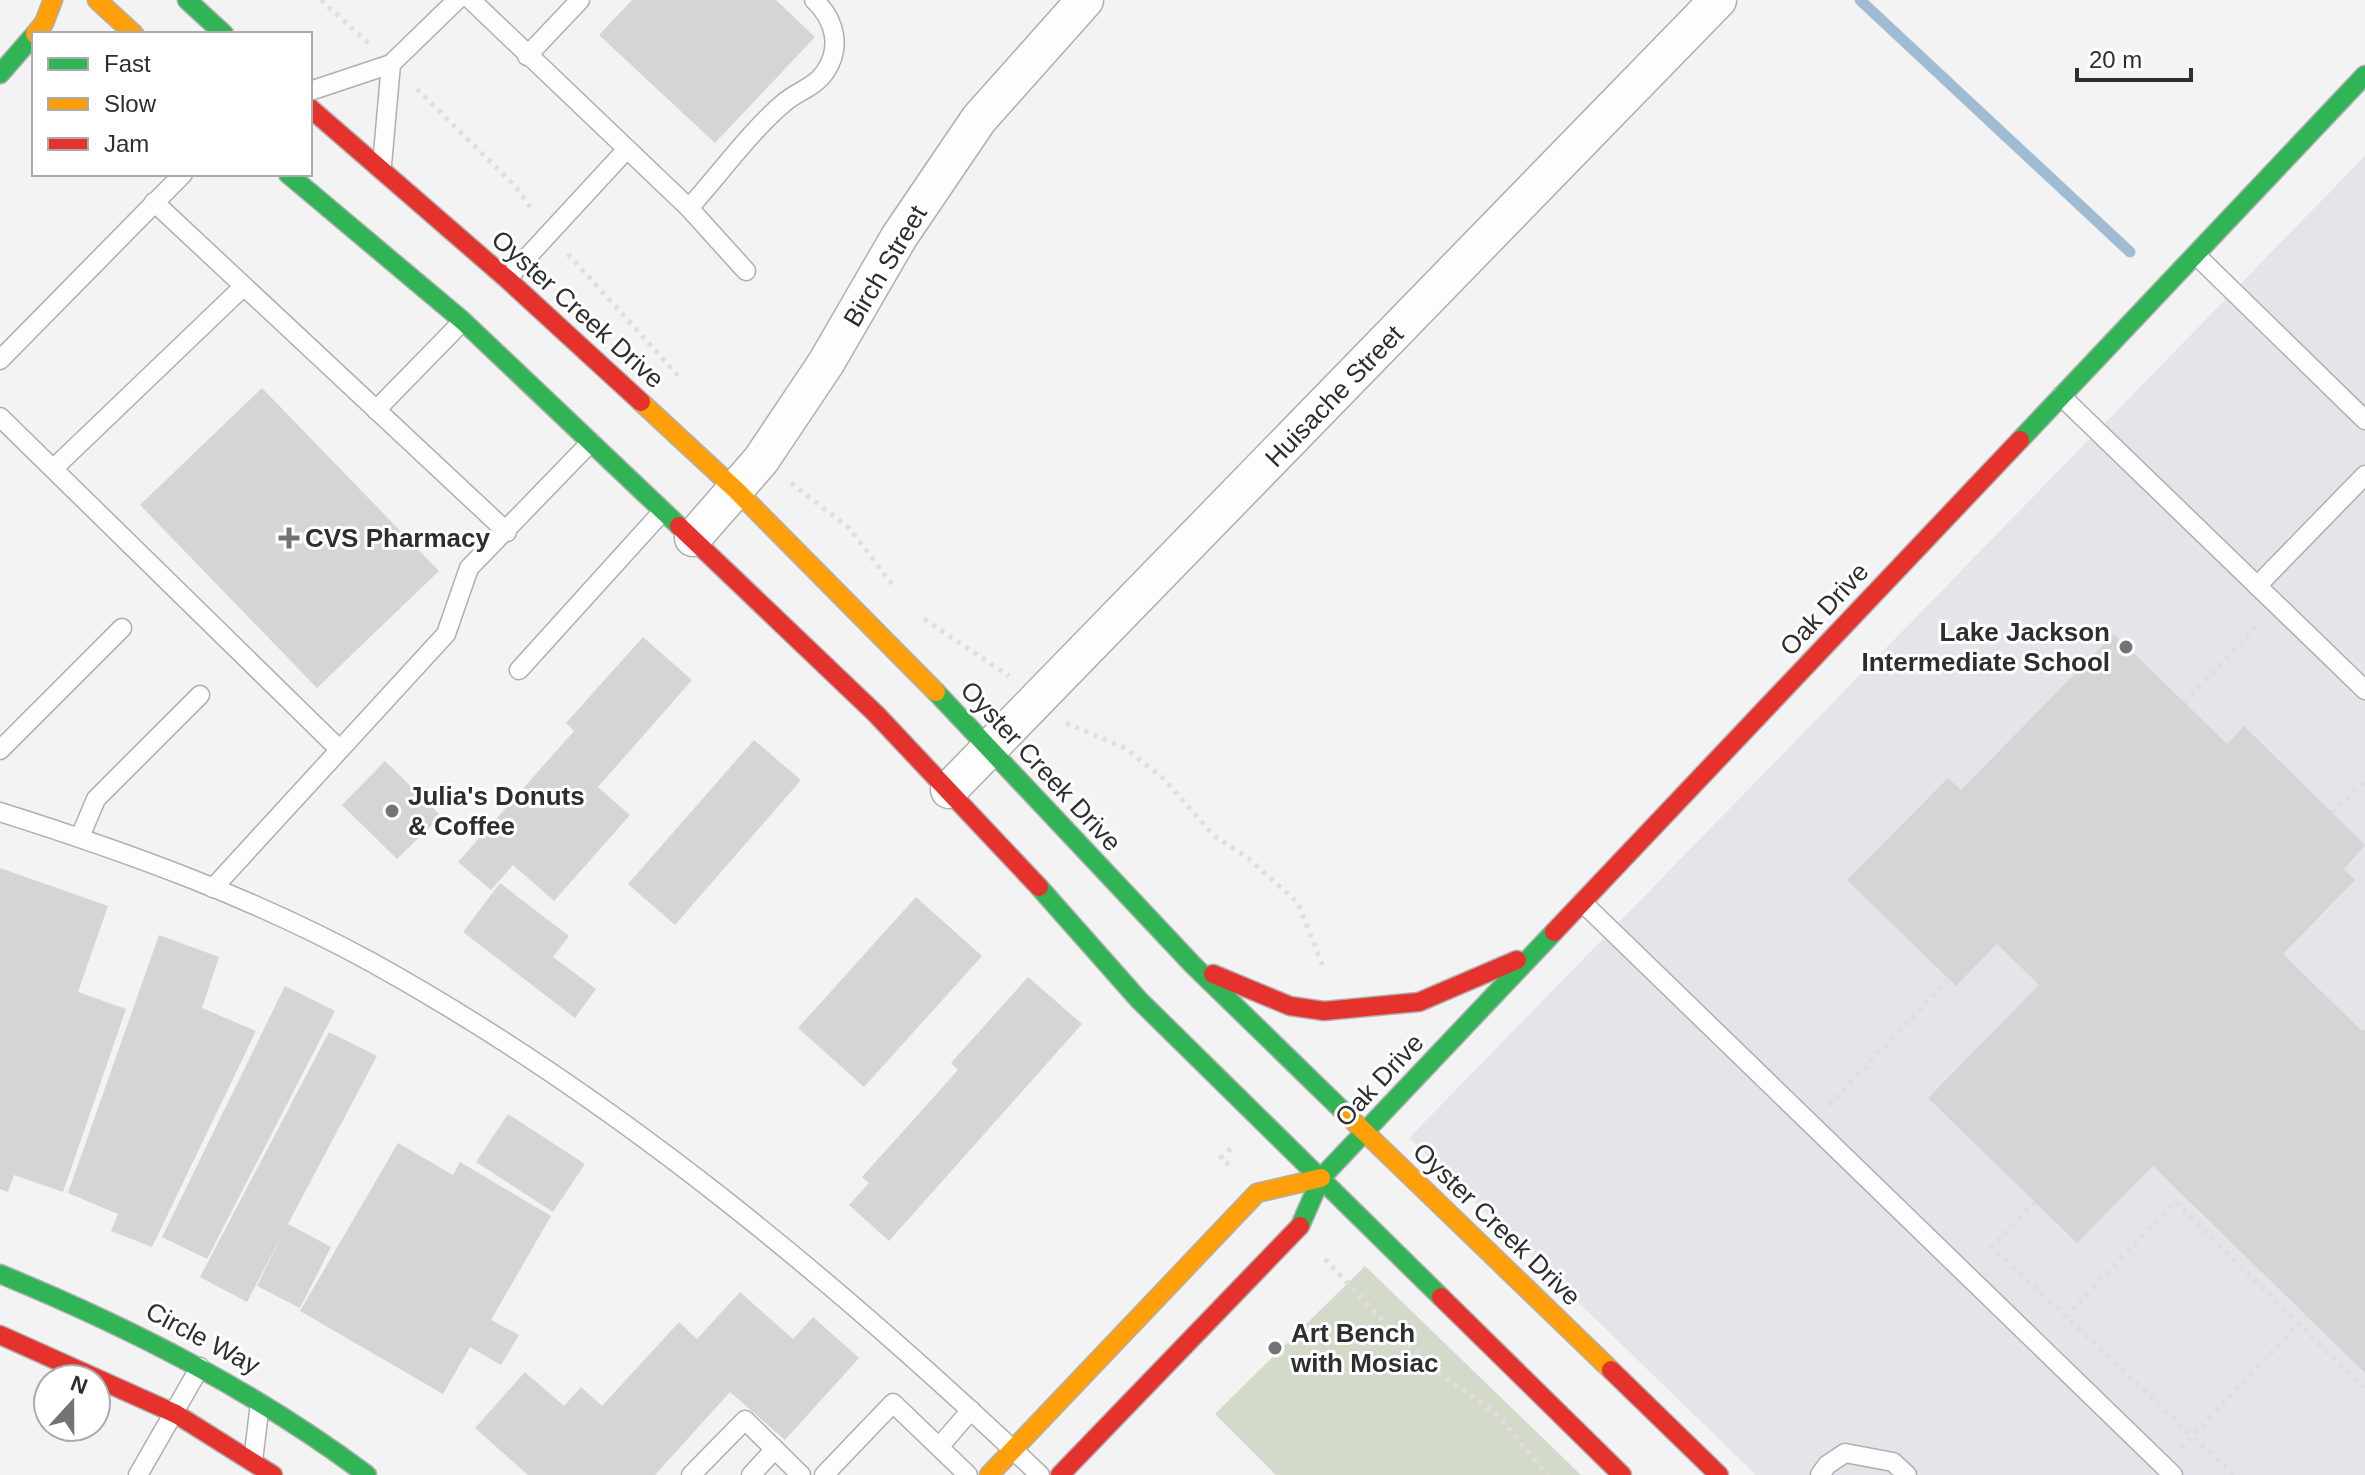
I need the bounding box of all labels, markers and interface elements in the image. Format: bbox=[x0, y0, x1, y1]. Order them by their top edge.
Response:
legend bbox=[32, 32, 312, 176]
scale bar bbox=[2077, 32, 2191, 82]
text: 20 m bbox=[2089, 46, 2142, 73]
text: Fast bbox=[104, 50, 151, 77]
text: Slow bbox=[104, 90, 157, 117]
text: Jam bbox=[104, 130, 149, 157]
street label: Birch Street bbox=[837, 199, 933, 332]
street label: Oyster Creek Drive bbox=[486, 224, 670, 394]
street label: Huisache Street bbox=[1259, 318, 1410, 473]
place label: CVS Pharmacy bbox=[305, 523, 491, 553]
marker: CVS Pharmacy bbox=[280, 529, 298, 547]
street label: Oak Drive bbox=[1774, 557, 1874, 661]
place label: Lake Jackson Intermediate School bbox=[1862, 617, 2110, 677]
marker: Lake Jackson Intermediate School bbox=[2117, 638, 2135, 656]
street label: Oyster Creek Drive bbox=[955, 675, 1127, 857]
place label: Julia's Donuts & Coffee bbox=[408, 781, 585, 841]
marker: Julia's Donuts & Coffee bbox=[383, 802, 401, 820]
street label: Oak Drive bbox=[1329, 1028, 1429, 1132]
street label: Oyster Creek Drive bbox=[1407, 1136, 1587, 1312]
street label: Circle Way bbox=[141, 1295, 265, 1381]
place label: Art Bench with Mosiac bbox=[1290, 1318, 1438, 1378]
marker: Art Bench with Mosiac bbox=[1266, 1339, 1284, 1357]
north arrow bbox=[32, 1363, 112, 1443]
text: N bbox=[67, 1370, 91, 1399]

